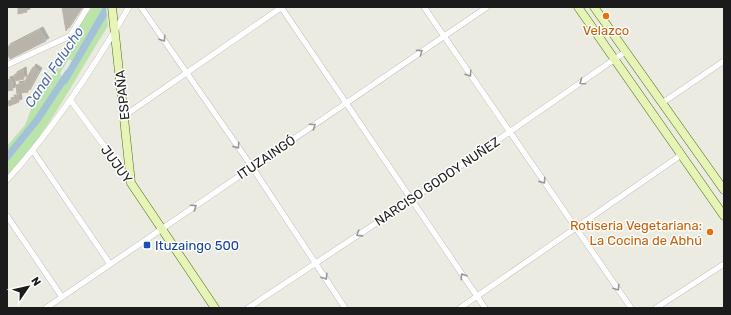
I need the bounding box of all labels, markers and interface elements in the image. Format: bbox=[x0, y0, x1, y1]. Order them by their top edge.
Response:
marker: Velazco bbox=[601, 11, 611, 21]
place label: Velazco bbox=[583, 23, 629, 38]
water label: Canal Falucho bbox=[21, 24, 88, 111]
one-way arrow bbox=[158, 35, 166, 42]
one-way arrow bbox=[416, 50, 423, 57]
street label: ESPAÑA bbox=[112, 69, 133, 121]
one-way arrow bbox=[464, 70, 472, 77]
one-way arrow bbox=[579, 77, 586, 85]
one-way arrow bbox=[309, 123, 316, 131]
street label: ITUZAINGÓ bbox=[234, 132, 298, 182]
street label: NARCISO GODOY NUÑEZ bbox=[372, 134, 503, 229]
street label: JUJUY bbox=[98, 142, 136, 187]
one-way arrow bbox=[232, 142, 240, 149]
one-way arrow bbox=[538, 177, 546, 184]
one-way arrow bbox=[190, 204, 197, 212]
place label: Rotiseria Vegetariana: La Cocina de Abhú bbox=[570, 218, 702, 248]
marker: Rotiseria Vegetariana: La Cocina de Abhú bbox=[705, 227, 715, 237]
one-way arrow bbox=[356, 229, 363, 236]
place label: Ituzaingo 500 bbox=[155, 238, 239, 254]
marker: Ituzaingo 500 bbox=[142, 240, 152, 250]
north arrow bbox=[8, 267, 48, 307]
one-way arrow bbox=[320, 273, 328, 280]
one-way arrow bbox=[461, 273, 468, 280]
text: N bbox=[28, 275, 44, 289]
one-way arrow bbox=[612, 284, 620, 291]

